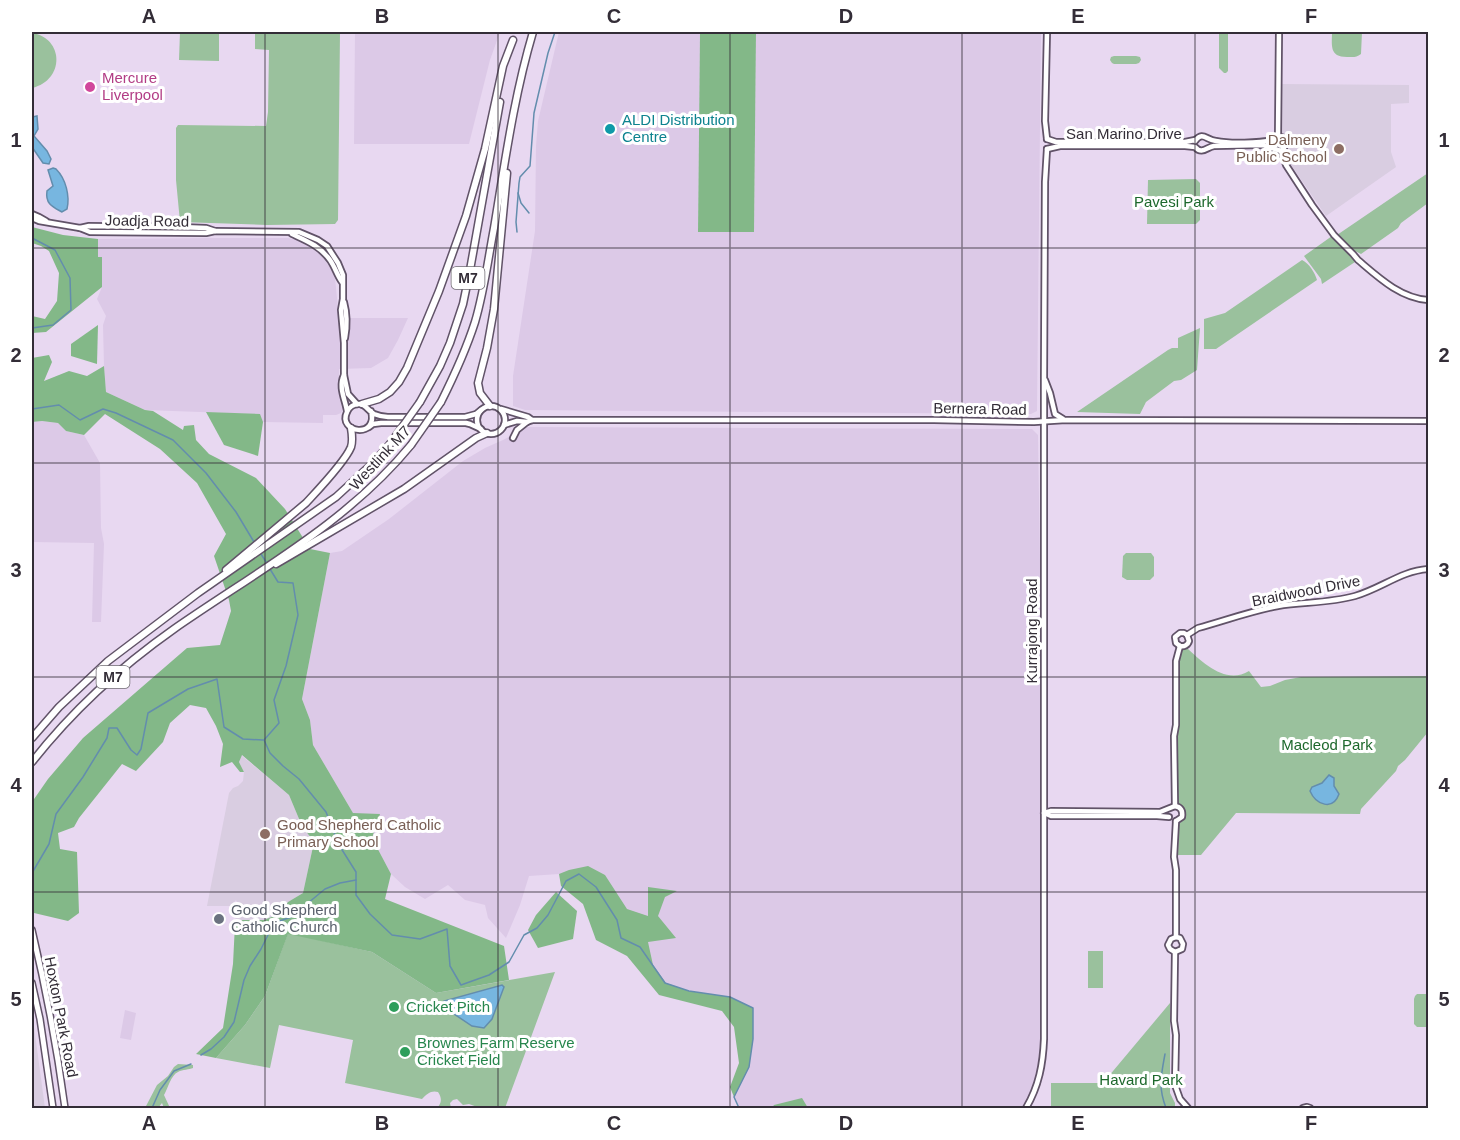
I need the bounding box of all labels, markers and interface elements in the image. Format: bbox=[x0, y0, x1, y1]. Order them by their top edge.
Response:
text: A bbox=[142, 5, 156, 27]
text: B bbox=[375, 5, 389, 27]
text: C bbox=[607, 5, 621, 27]
text: D bbox=[839, 5, 853, 27]
text: E bbox=[1071, 5, 1085, 27]
text: F bbox=[1305, 5, 1317, 27]
place label: Mercure Liverpool bbox=[102, 69, 163, 103]
marker: Mercure Liverpool bbox=[83, 80, 97, 94]
place label: ALDI Distribution Centre bbox=[622, 111, 735, 145]
marker: ALDI Distribution Centre bbox=[603, 122, 617, 136]
street label: San Marino Drive bbox=[1066, 125, 1182, 142]
text: 1 bbox=[10, 129, 22, 151]
text: 1 bbox=[1438, 129, 1450, 151]
place label: Dalmeny Public School bbox=[1236, 131, 1327, 165]
marker: Dalmeny Public School bbox=[1332, 142, 1346, 156]
park label: Pavesi Park bbox=[1134, 193, 1215, 210]
street label: Joadja Road bbox=[105, 211, 189, 230]
road number: M7 bbox=[452, 267, 484, 289]
text: 2 bbox=[10, 344, 22, 366]
text: 2 bbox=[1438, 344, 1450, 366]
street label: Bernera Road bbox=[933, 399, 1027, 418]
street label: Westlink M7 bbox=[346, 422, 414, 493]
text: 3 bbox=[10, 559, 22, 581]
text: 3 bbox=[1438, 559, 1450, 581]
street label: Braidwood Drive bbox=[1250, 572, 1362, 609]
street label: Kurrajong Road bbox=[1023, 578, 1040, 684]
road number: M7 bbox=[96, 666, 130, 688]
park label: Macleod Park bbox=[1281, 736, 1373, 753]
text: 4 bbox=[10, 774, 22, 796]
text: 4 bbox=[1438, 774, 1450, 796]
place label: Good Shepherd Catholic Primary School bbox=[277, 816, 442, 850]
marker: Good Shepherd Catholic Primary School bbox=[258, 827, 272, 841]
place label: Good Shepherd Catholic Church bbox=[231, 901, 338, 935]
marker: Good Shepherd Catholic Church bbox=[212, 912, 226, 926]
street label: Hoxton Park Road bbox=[41, 955, 82, 1079]
text: 5 bbox=[10, 988, 22, 1010]
text: 5 bbox=[1438, 988, 1450, 1010]
place label: Cricket Pitch bbox=[406, 998, 490, 1015]
marker: Cricket Pitch bbox=[387, 1000, 401, 1014]
place label: Brownes Farm Reserve Cricket Field bbox=[417, 1034, 575, 1068]
marker: Brownes Farm Reserve Cricket Field bbox=[398, 1045, 412, 1059]
park label: Havard Park bbox=[1099, 1071, 1183, 1088]
text: A bbox=[142, 1112, 156, 1134]
text: B bbox=[375, 1112, 389, 1134]
text: C bbox=[607, 1112, 621, 1134]
text: D bbox=[839, 1112, 853, 1134]
text: E bbox=[1071, 1112, 1085, 1134]
text: F bbox=[1305, 1112, 1317, 1134]

